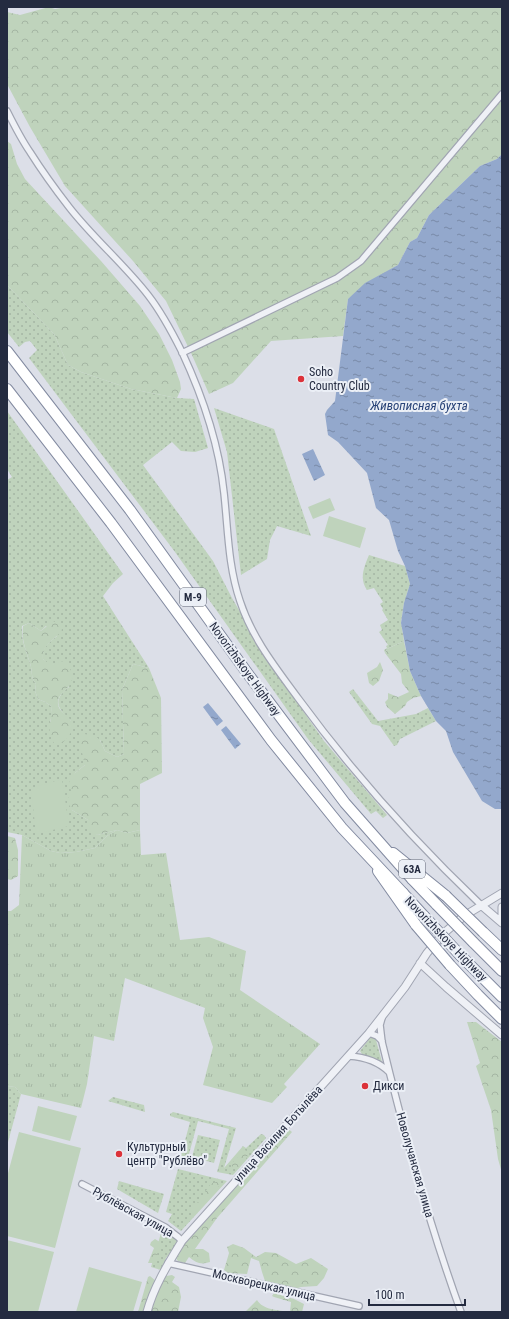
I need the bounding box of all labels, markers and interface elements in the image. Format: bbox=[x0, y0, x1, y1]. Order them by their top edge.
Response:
place label: Soho Country Club bbox=[309, 365, 370, 393]
marker: Soho Country Club bbox=[296, 374, 306, 384]
water label: Живописная бухта bbox=[369, 398, 468, 413]
road number: М-9 bbox=[180, 588, 206, 606]
street label: Novorizhskoye Highway bbox=[206, 619, 284, 719]
road number: 63A bbox=[399, 860, 425, 878]
street label: Novorizhskoye Highway bbox=[402, 894, 490, 984]
place label: Дикси bbox=[373, 1079, 404, 1093]
marker: Дикси bbox=[360, 1081, 370, 1091]
street label: улица Василия Ботылёва bbox=[231, 1082, 325, 1185]
street label: Новолучанская улица bbox=[393, 1111, 437, 1219]
place label: Культурный центр "Рублёво" bbox=[127, 1140, 207, 1168]
marker: Культурный центр "Рублёво" bbox=[114, 1149, 124, 1159]
street label: Рублёвская улица bbox=[90, 1184, 176, 1240]
street label: Москворецкая улица bbox=[211, 1266, 317, 1304]
scale bar bbox=[369, 1281, 465, 1307]
text: 100 m bbox=[375, 1288, 405, 1302]

